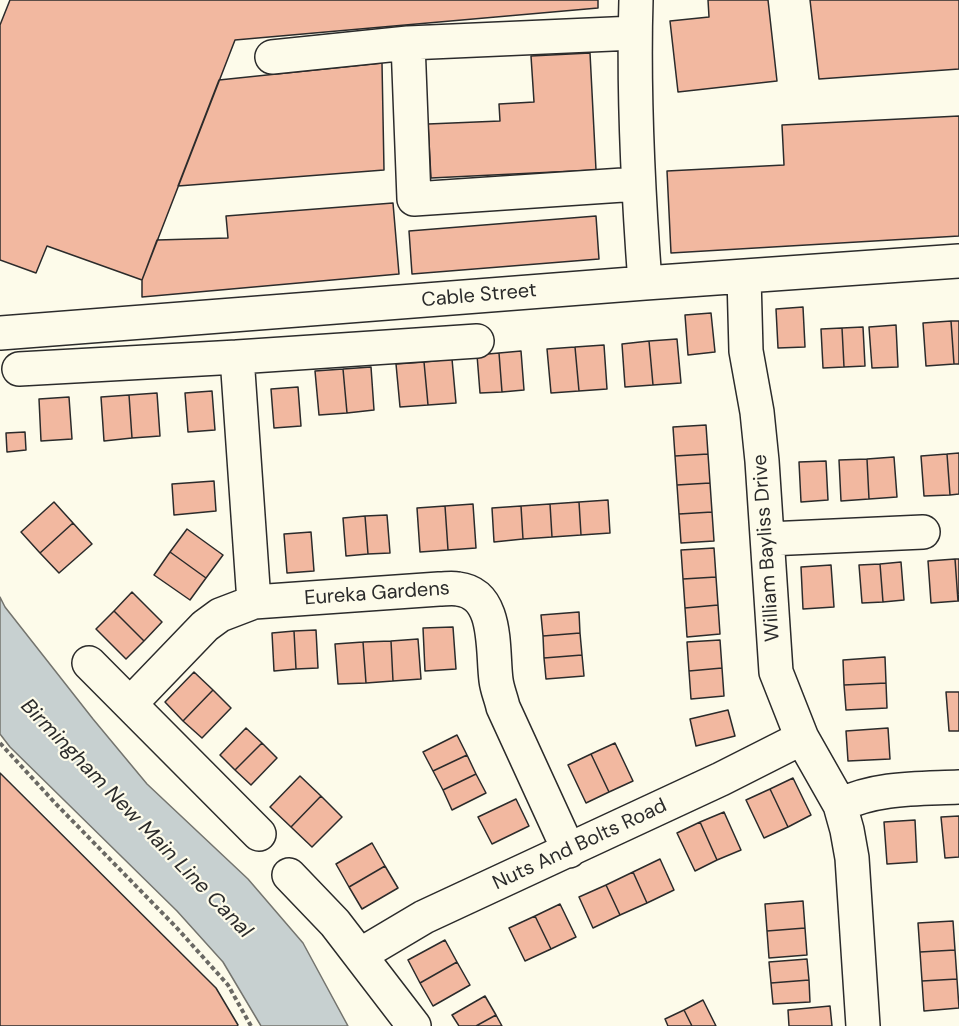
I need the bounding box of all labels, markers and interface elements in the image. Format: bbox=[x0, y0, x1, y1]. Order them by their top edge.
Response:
street label: Cable Street bbox=[420, 279, 538, 313]
street label: William Bayliss Drive bbox=[748, 454, 786, 642]
street label: Eureka Gardens bbox=[303, 577, 451, 611]
water label: Birmingham New Main Line Canal bbox=[15, 694, 257, 944]
street label: Nuts And Bolts Road bbox=[489, 794, 671, 896]

